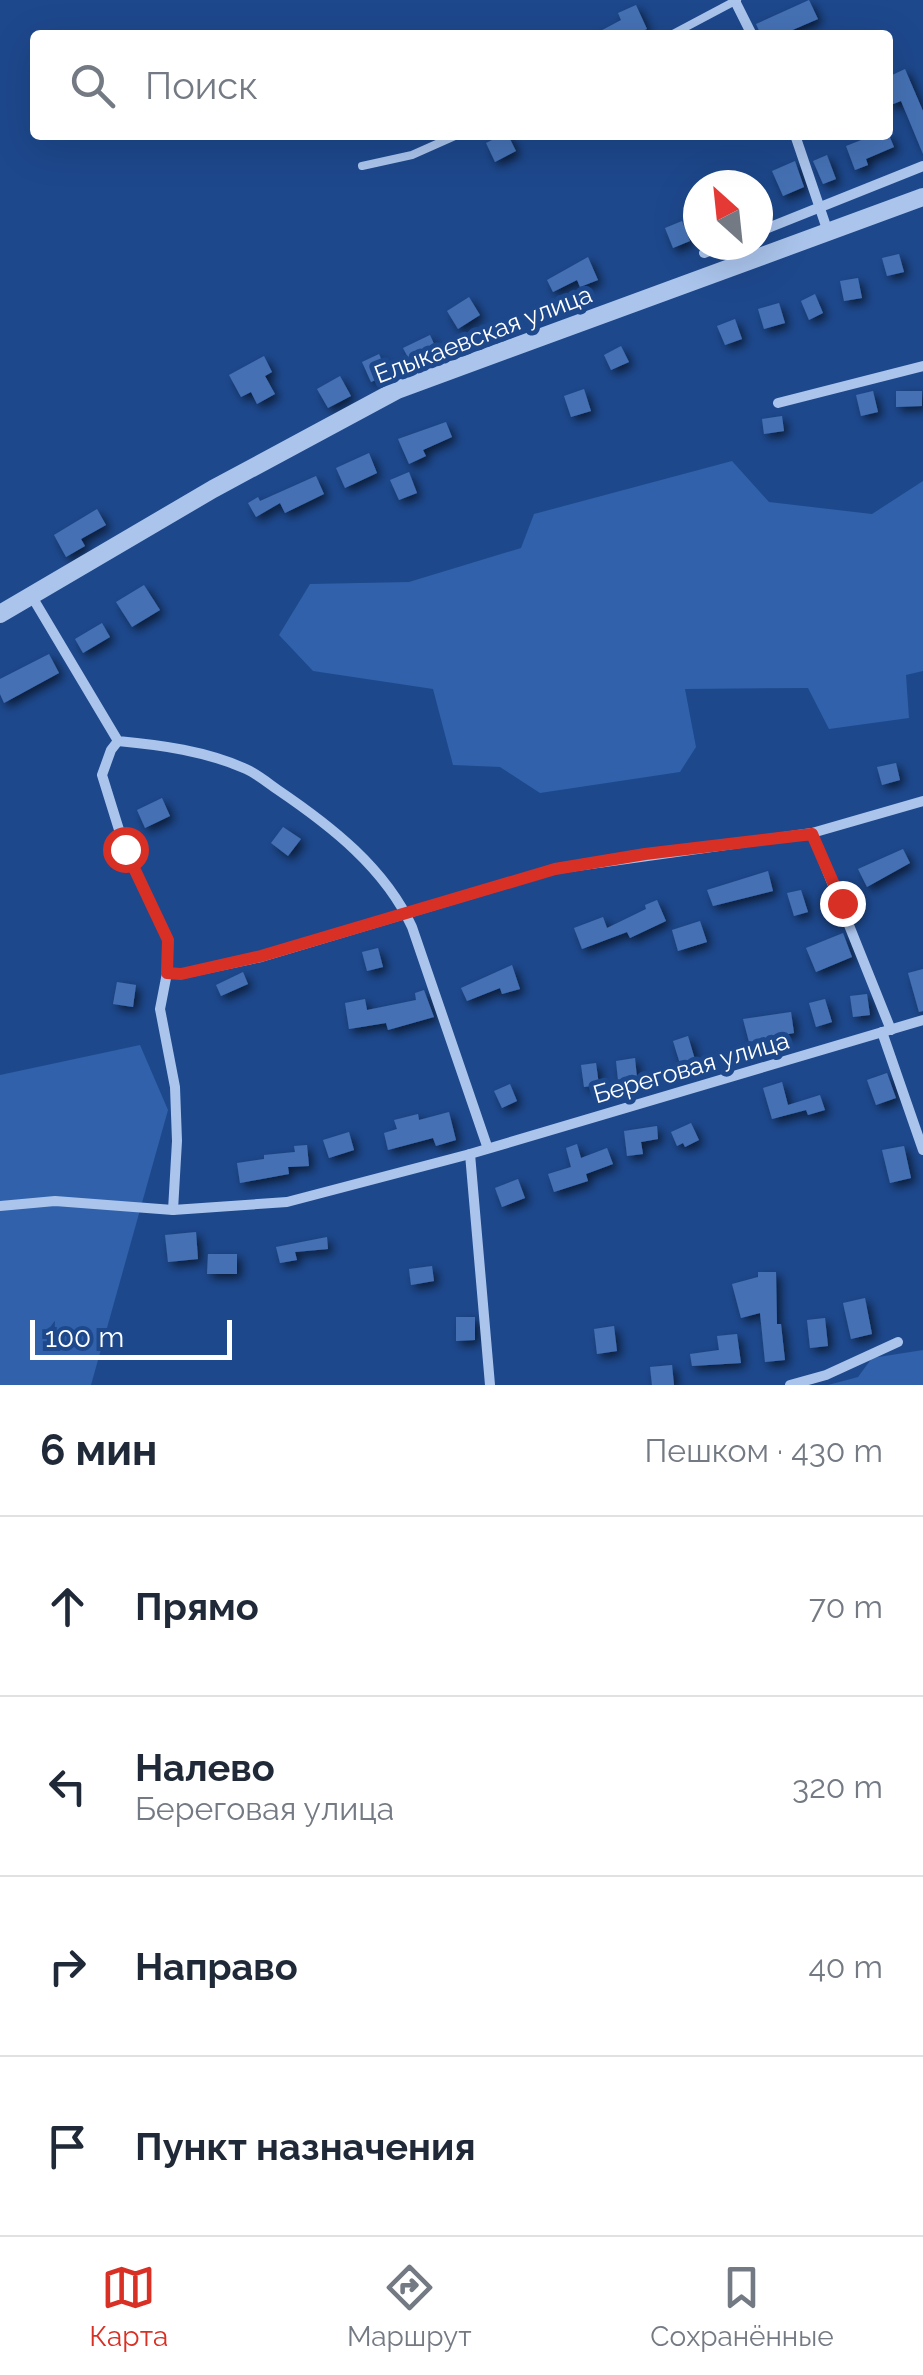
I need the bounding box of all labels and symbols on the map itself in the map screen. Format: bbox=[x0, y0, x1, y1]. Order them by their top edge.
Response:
north arrow bbox=[683, 170, 773, 260]
street label: Елыкаевская улица bbox=[370, 279, 596, 389]
route start bbox=[103, 827, 149, 873]
route end bbox=[820, 881, 866, 927]
street label: Береговая улица bbox=[590, 1025, 792, 1109]
scale bar bbox=[30, 1315, 232, 1360]

